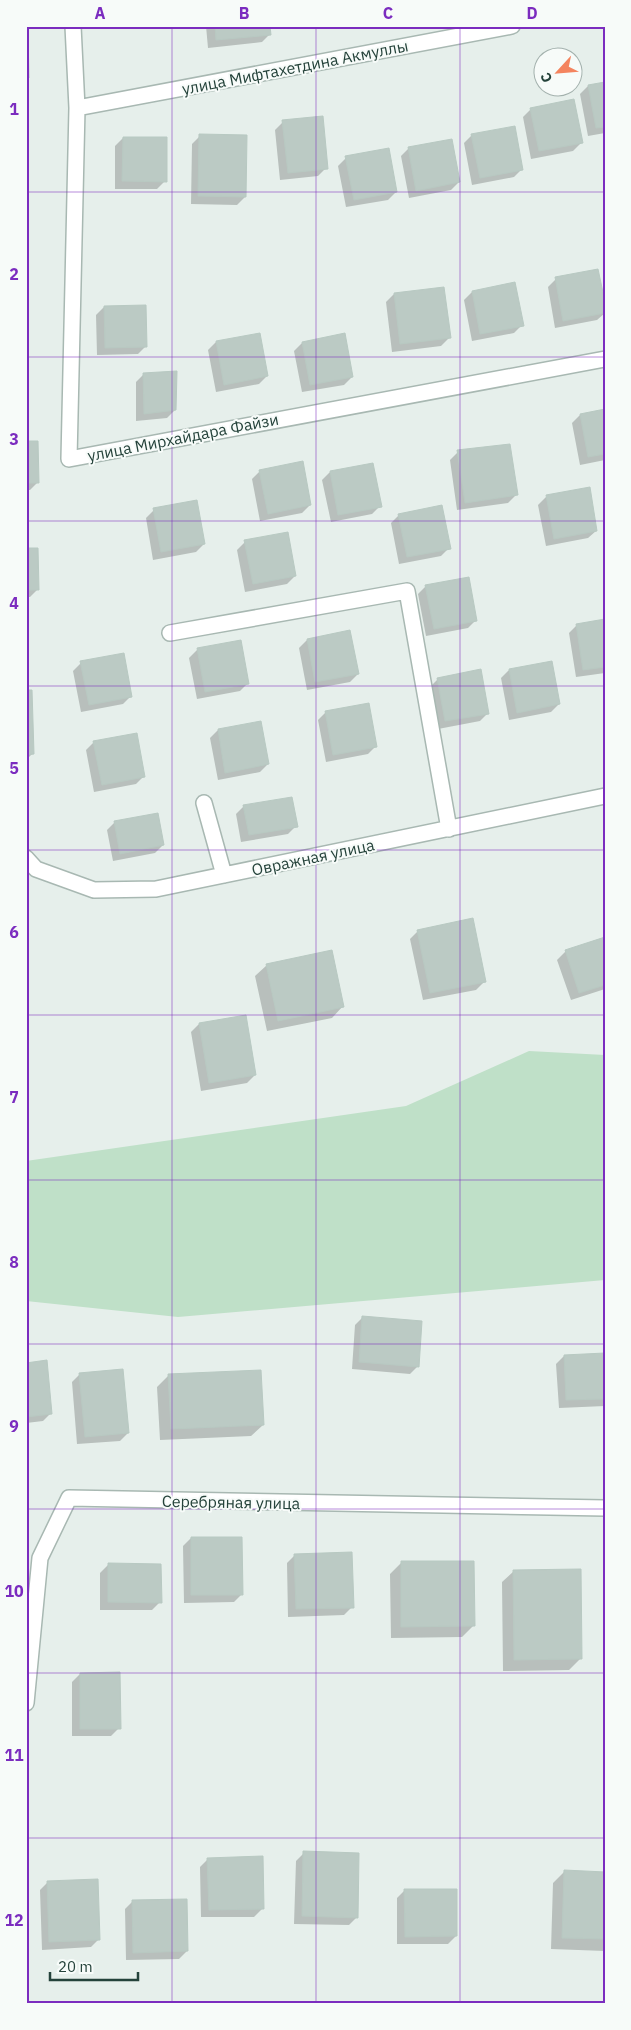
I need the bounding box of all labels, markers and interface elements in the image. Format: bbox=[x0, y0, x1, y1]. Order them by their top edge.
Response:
text: A bbox=[95, 3, 106, 23]
text: B bbox=[239, 3, 250, 23]
text: C bbox=[383, 3, 393, 23]
text: D bbox=[526, 3, 538, 23]
street label: улица Мифтахетдина Акмуллы bbox=[180, 35, 410, 99]
north arrow bbox=[534, 48, 584, 98]
text: С bbox=[536, 70, 556, 86]
text: 1 bbox=[9, 99, 19, 119]
text: 2 bbox=[9, 264, 19, 284]
street label: улица Мирхайдара Файзи bbox=[86, 409, 280, 465]
text: 3 bbox=[9, 429, 19, 449]
text: 4 bbox=[9, 593, 19, 613]
text: 5 bbox=[9, 758, 19, 778]
street label: Овражная улица bbox=[250, 834, 377, 880]
text: 6 bbox=[9, 922, 19, 942]
text: 7 bbox=[9, 1087, 19, 1107]
text: 8 bbox=[9, 1252, 19, 1272]
text: 9 bbox=[9, 1416, 19, 1436]
street label: Серебряная улица bbox=[162, 1491, 301, 1513]
text: 10 bbox=[4, 1581, 24, 1601]
text: 11 bbox=[4, 1745, 24, 1765]
text: 12 bbox=[4, 1910, 24, 1930]
scale bar bbox=[50, 1950, 138, 1982]
text: 20 m bbox=[58, 1957, 93, 1976]

